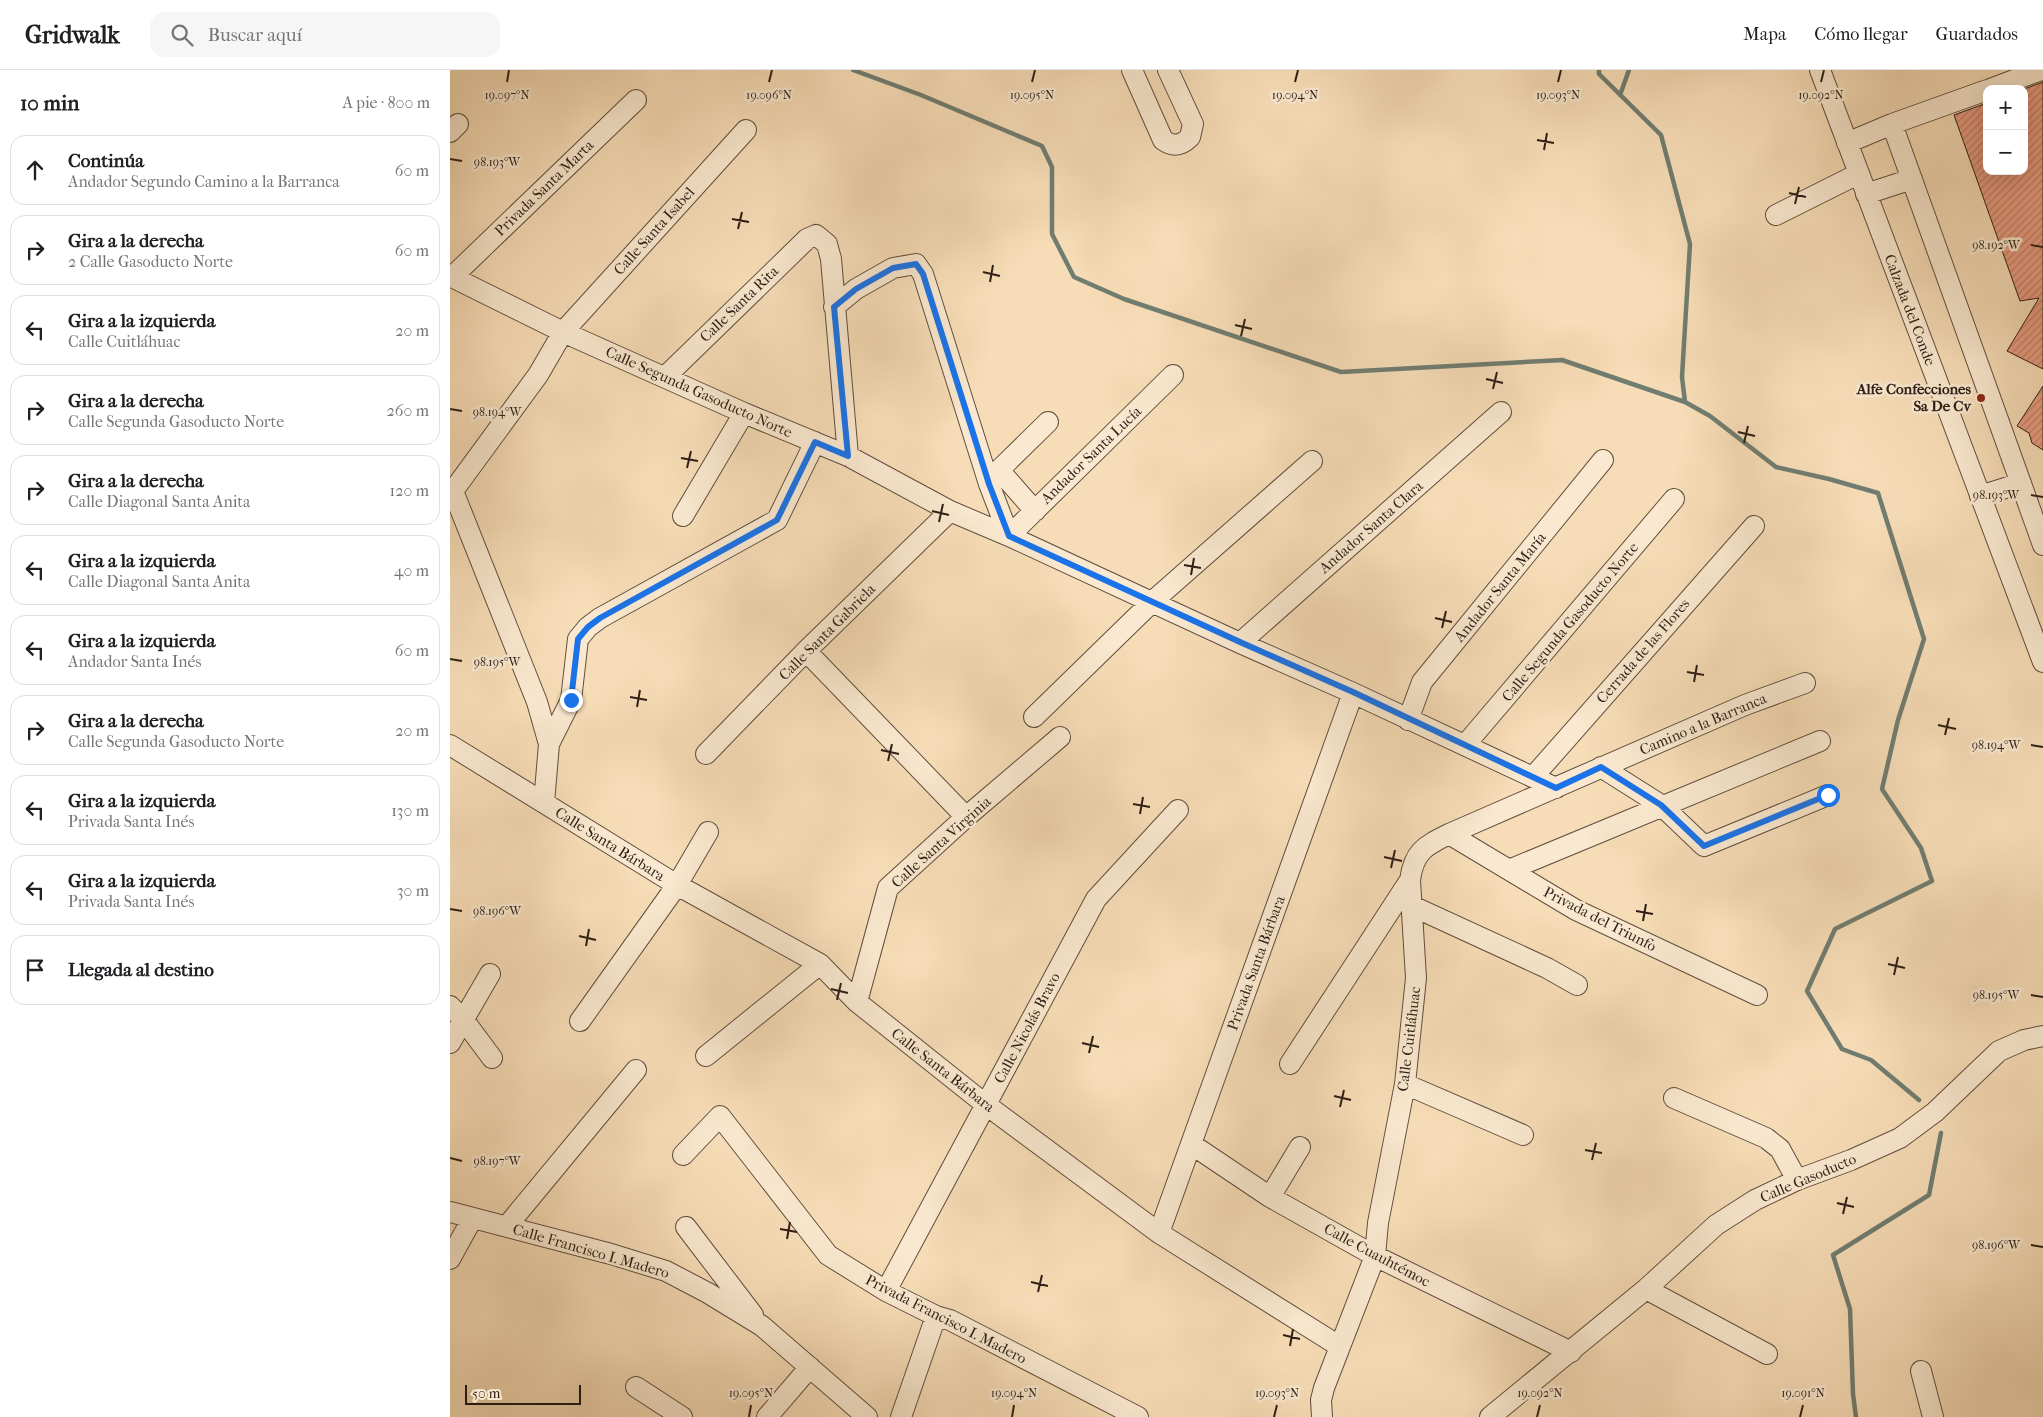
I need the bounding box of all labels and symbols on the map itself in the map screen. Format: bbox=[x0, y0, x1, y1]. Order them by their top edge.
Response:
text: 19.097°N bbox=[484, 88, 530, 102]
text: 19.096°N bbox=[746, 88, 792, 102]
text: 19.095°N bbox=[1010, 88, 1054, 102]
text: 19.094°N bbox=[1272, 88, 1318, 102]
text: 19.093°N bbox=[1536, 88, 1580, 102]
text: 19.092°N bbox=[1798, 88, 1844, 102]
street label: Privada Santa Marta bbox=[491, 135, 598, 240]
text: 98.193°W bbox=[474, 155, 521, 169]
street label: Calle Santa Isabel bbox=[610, 183, 698, 279]
text: 98.192°W bbox=[1972, 238, 2021, 252]
street label: Calzada del Conde bbox=[1880, 252, 1940, 369]
street label: Calle Santa Rita bbox=[696, 261, 783, 346]
street label: Calle Segunda Gasoducto Norte bbox=[603, 343, 796, 442]
place label: Alfe Confecciones Sa De Cv bbox=[1856, 380, 1972, 415]
marker: Alfe Confecciones Sa De Cv bbox=[1975, 392, 1987, 404]
street label: Andador Santa Lucía bbox=[1036, 402, 1146, 508]
text: 98.194°W bbox=[473, 405, 522, 419]
street label: Andador Santa Clara bbox=[1315, 476, 1428, 578]
text: 98.193°W bbox=[1973, 488, 2020, 502]
street label: Andador Santa María bbox=[1450, 528, 1550, 646]
street label: Calle Segunda Gasoducto Norte bbox=[1498, 538, 1642, 705]
street label: Calle Santa Gabriela bbox=[775, 579, 880, 684]
street label: Cerrada de las Flores bbox=[1593, 595, 1694, 707]
text: 98.195°W bbox=[474, 655, 522, 669]
route end bbox=[560, 689, 583, 712]
street label: Camino a la Barranca bbox=[1637, 689, 1770, 759]
text: 98.194°W bbox=[1972, 738, 2021, 752]
route start bbox=[1817, 784, 1840, 807]
street label: Calle Santa Virginia bbox=[888, 792, 995, 891]
street label: Calle Santa Bárbara bbox=[552, 803, 669, 886]
street label: Privada del Triunfo bbox=[1541, 883, 1660, 955]
street label: Privada Santa Bárbara bbox=[1223, 892, 1289, 1033]
text: 98.196°W bbox=[473, 904, 522, 918]
street label: Calle Nicolás Bravo bbox=[990, 969, 1064, 1087]
street label: Calle Cuitláhuac bbox=[1394, 985, 1424, 1092]
text: 98.195°W bbox=[1973, 988, 2021, 1002]
street label: Calle Santa Bárbara bbox=[888, 1024, 999, 1116]
street label: Calle Gasoducto bbox=[1757, 1150, 1859, 1206]
text: 98.197°W bbox=[473, 1154, 522, 1168]
street label: Calle Cuauhtémoc bbox=[1321, 1219, 1433, 1291]
street label: Calle Francisco I. Madero bbox=[511, 1220, 672, 1282]
text: 98.196°W bbox=[1972, 1238, 2021, 1252]
street label: Privada Francisco I. Madero bbox=[862, 1270, 1030, 1368]
scale bar bbox=[465, 1382, 581, 1405]
text: 19.095°N bbox=[729, 1386, 773, 1400]
text: 19.094°N bbox=[991, 1386, 1037, 1400]
text: 19.093°N bbox=[1255, 1386, 1299, 1400]
text: 19.092°N bbox=[1517, 1386, 1563, 1400]
text: 19.091°N bbox=[1781, 1386, 1825, 1400]

